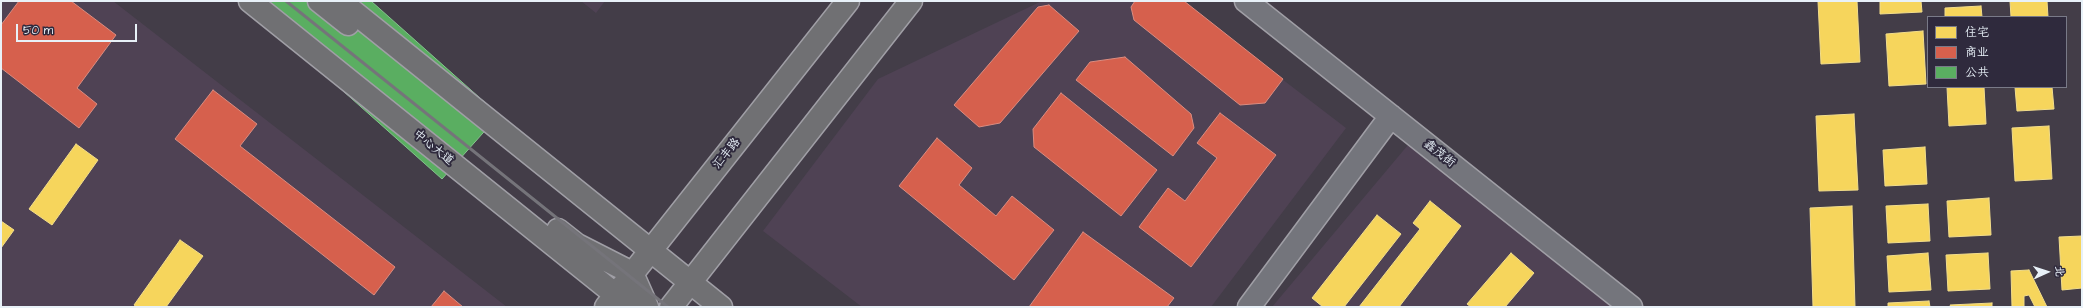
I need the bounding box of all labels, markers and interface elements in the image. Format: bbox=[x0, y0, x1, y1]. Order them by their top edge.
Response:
scale bar bbox=[18, 16, 139, 42]
legend bbox=[1927, 16, 2067, 88]
text: 50 m bbox=[23, 22, 53, 39]
text: 住宅 bbox=[1965, 24, 1989, 41]
text: 商业 bbox=[1965, 44, 1989, 61]
text: 公共 bbox=[1965, 64, 1989, 81]
street label: 中心大道 bbox=[410, 127, 456, 169]
street label: 汇丰路 bbox=[710, 135, 744, 173]
street label: 鑫茂街 bbox=[1420, 137, 1458, 171]
north arrow bbox=[2027, 252, 2067, 292]
text: 北 bbox=[2052, 265, 2067, 277]

